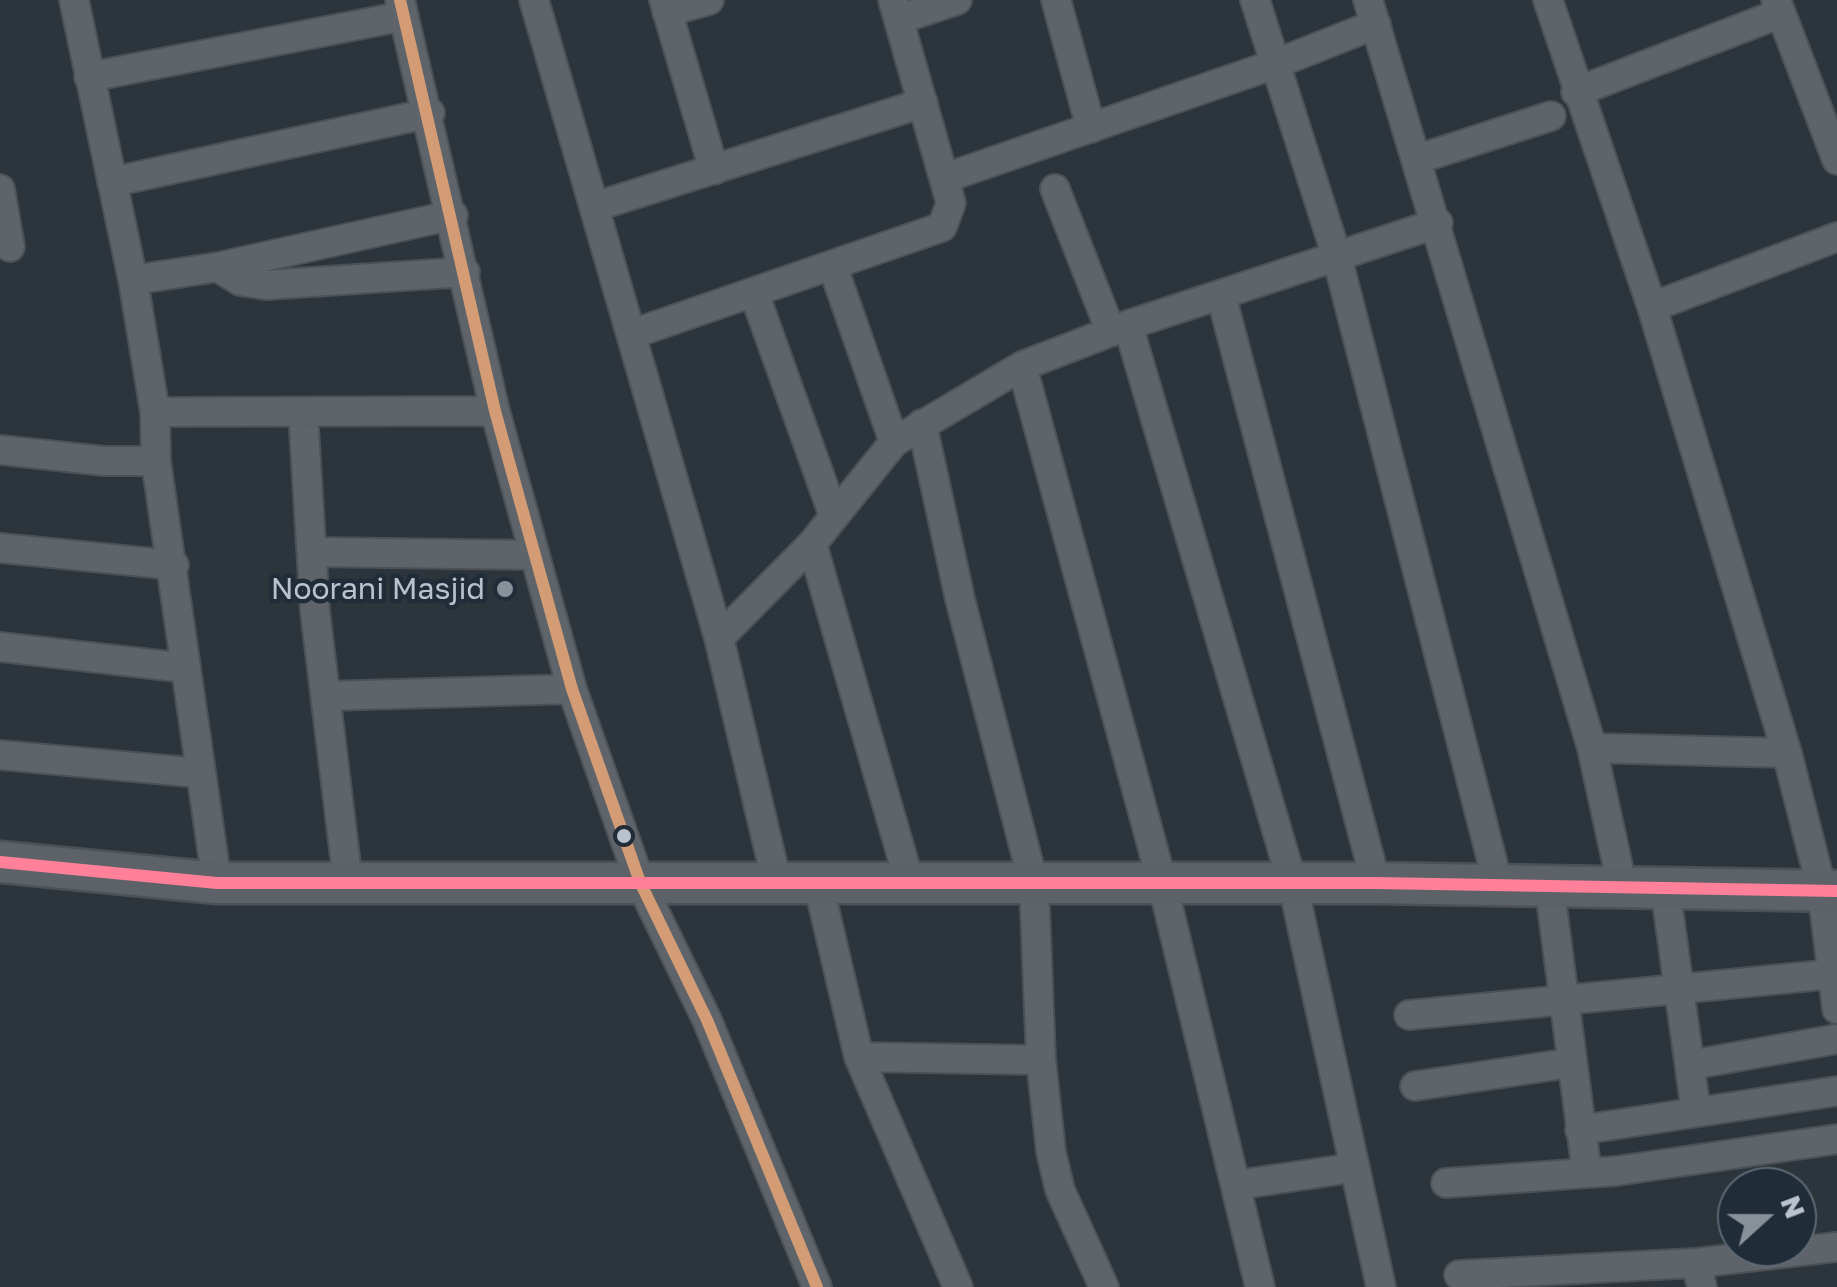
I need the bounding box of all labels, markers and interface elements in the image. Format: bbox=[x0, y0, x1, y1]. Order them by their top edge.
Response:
place label: Noorani Masjid bbox=[271, 571, 485, 607]
marker: Noorani Masjid bbox=[494, 578, 516, 600]
unlabelled marker bbox=[614, 826, 634, 846]
north arrow bbox=[1717, 1167, 1817, 1267]
text: N bbox=[1774, 1191, 1813, 1223]

